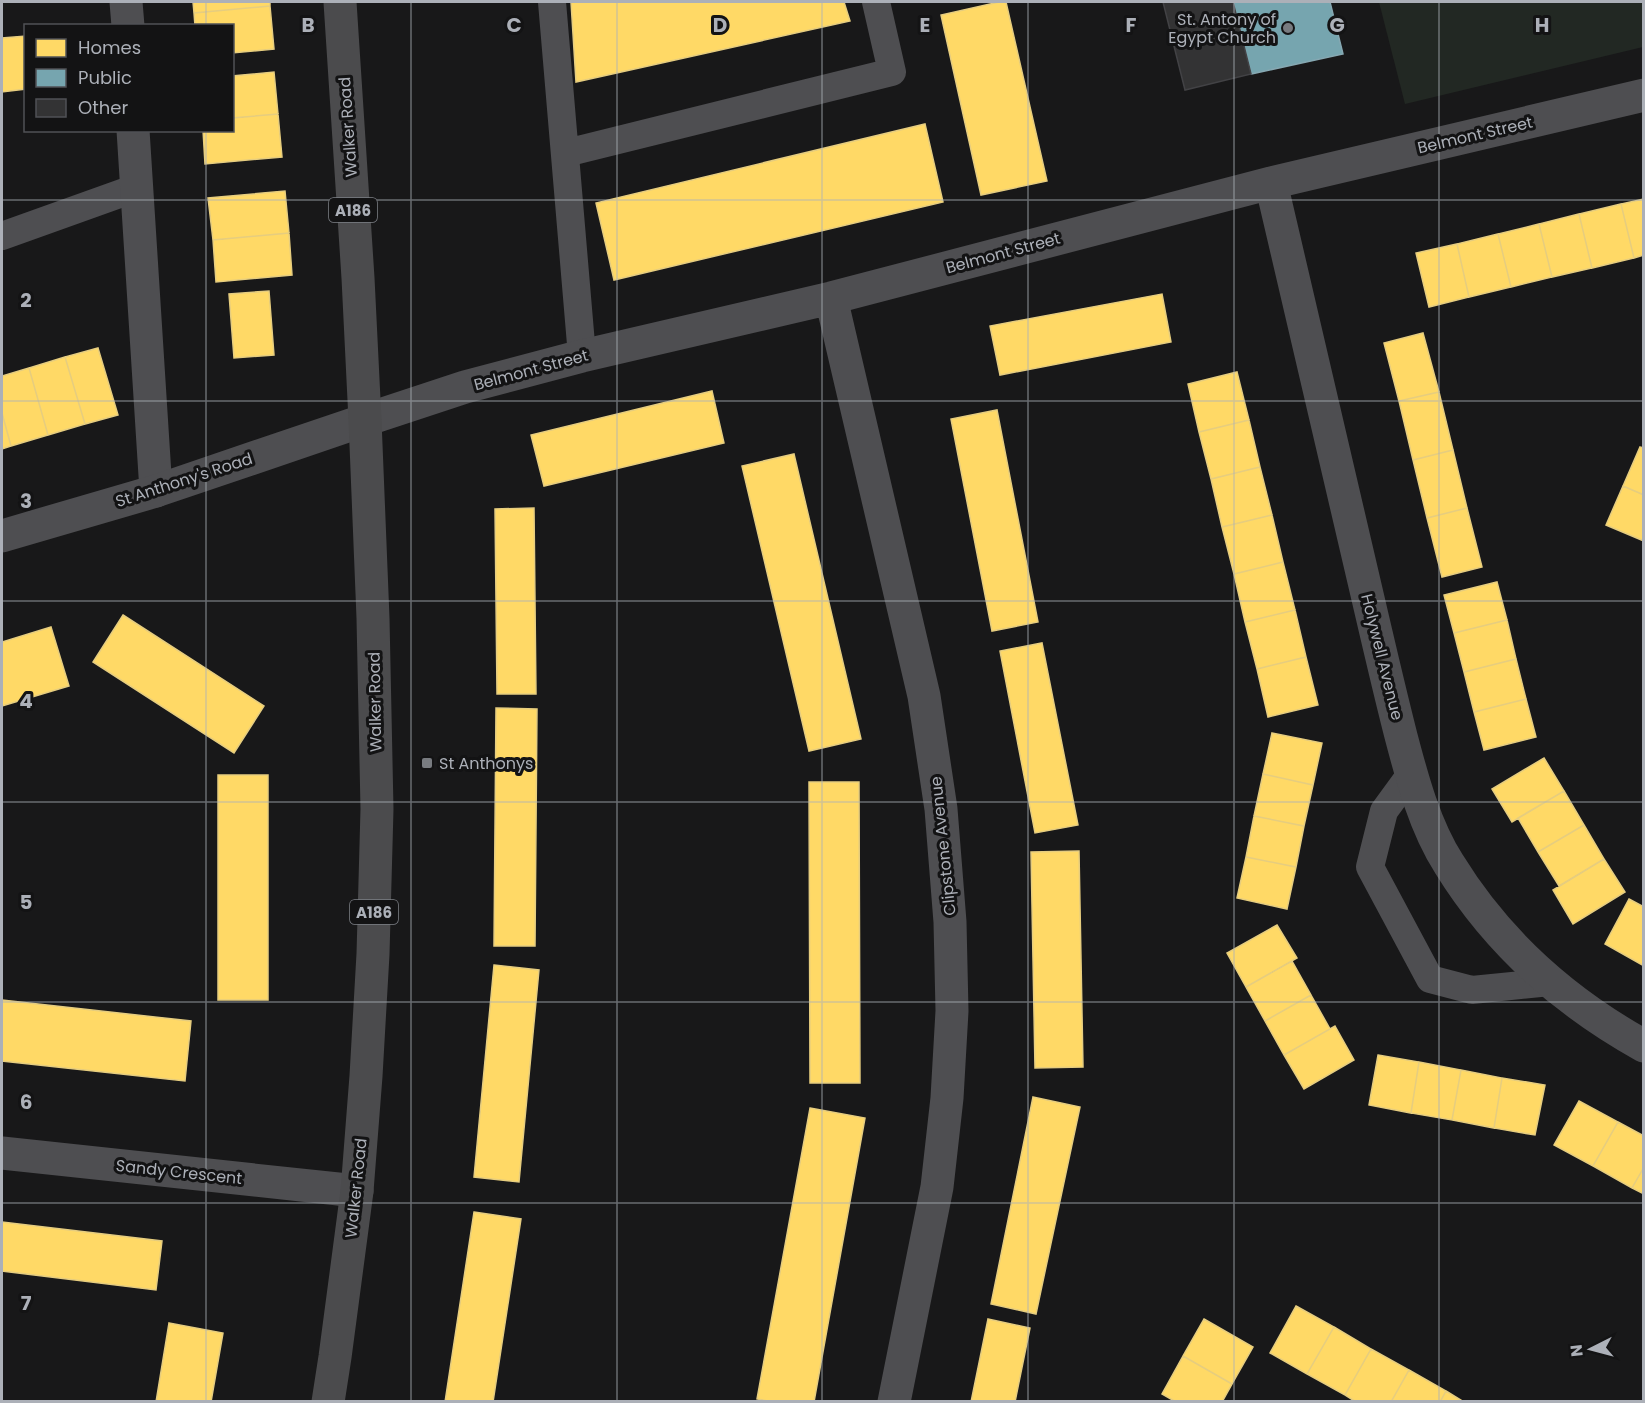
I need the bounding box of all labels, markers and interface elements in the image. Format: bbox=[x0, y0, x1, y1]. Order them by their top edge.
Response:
place label: St. Antony of Egypt Church bbox=[1168, 8, 1276, 49]
text: B bbox=[301, 11, 315, 39]
text: C bbox=[506, 11, 522, 39]
text: D bbox=[713, 11, 727, 39]
text: E bbox=[920, 11, 930, 39]
text: F bbox=[1126, 11, 1137, 39]
text: G bbox=[1329, 11, 1345, 39]
text: H bbox=[1535, 11, 1549, 39]
marker: St. Antony of Egypt Church bbox=[1281, 21, 1295, 35]
legend bbox=[24, 24, 234, 132]
text: Homes bbox=[78, 35, 141, 60]
text: Public bbox=[78, 65, 132, 90]
street label: Walker Road bbox=[333, 76, 363, 178]
text: Other bbox=[78, 95, 128, 120]
street label: Belmont Street bbox=[1415, 111, 1535, 159]
road number: A186 bbox=[329, 198, 377, 222]
street label: Belmont Street bbox=[943, 227, 1063, 279]
text: 2 bbox=[20, 286, 32, 314]
street label: Belmont Street bbox=[471, 344, 591, 396]
street label: St Anthony's Road bbox=[113, 447, 255, 513]
text: 3 bbox=[20, 487, 32, 515]
street label: Holywell Avenue bbox=[1355, 591, 1409, 723]
street label: Walker Road bbox=[363, 652, 387, 752]
text: 4 bbox=[19, 687, 33, 715]
place label: St Anthonys bbox=[439, 752, 533, 775]
marker: St Anthonys bbox=[420, 756, 434, 770]
street label: Clipstone Avenue bbox=[924, 775, 962, 917]
text: 5 bbox=[20, 888, 33, 916]
road number: A186 bbox=[350, 900, 398, 924]
text: 6 bbox=[20, 1088, 32, 1116]
street label: Walker Road bbox=[339, 1137, 373, 1239]
street label: Sandy Crescent bbox=[115, 1154, 243, 1190]
text: 7 bbox=[21, 1289, 32, 1317]
north arrow bbox=[1561, 1319, 1621, 1379]
text: N bbox=[1565, 1343, 1589, 1358]

